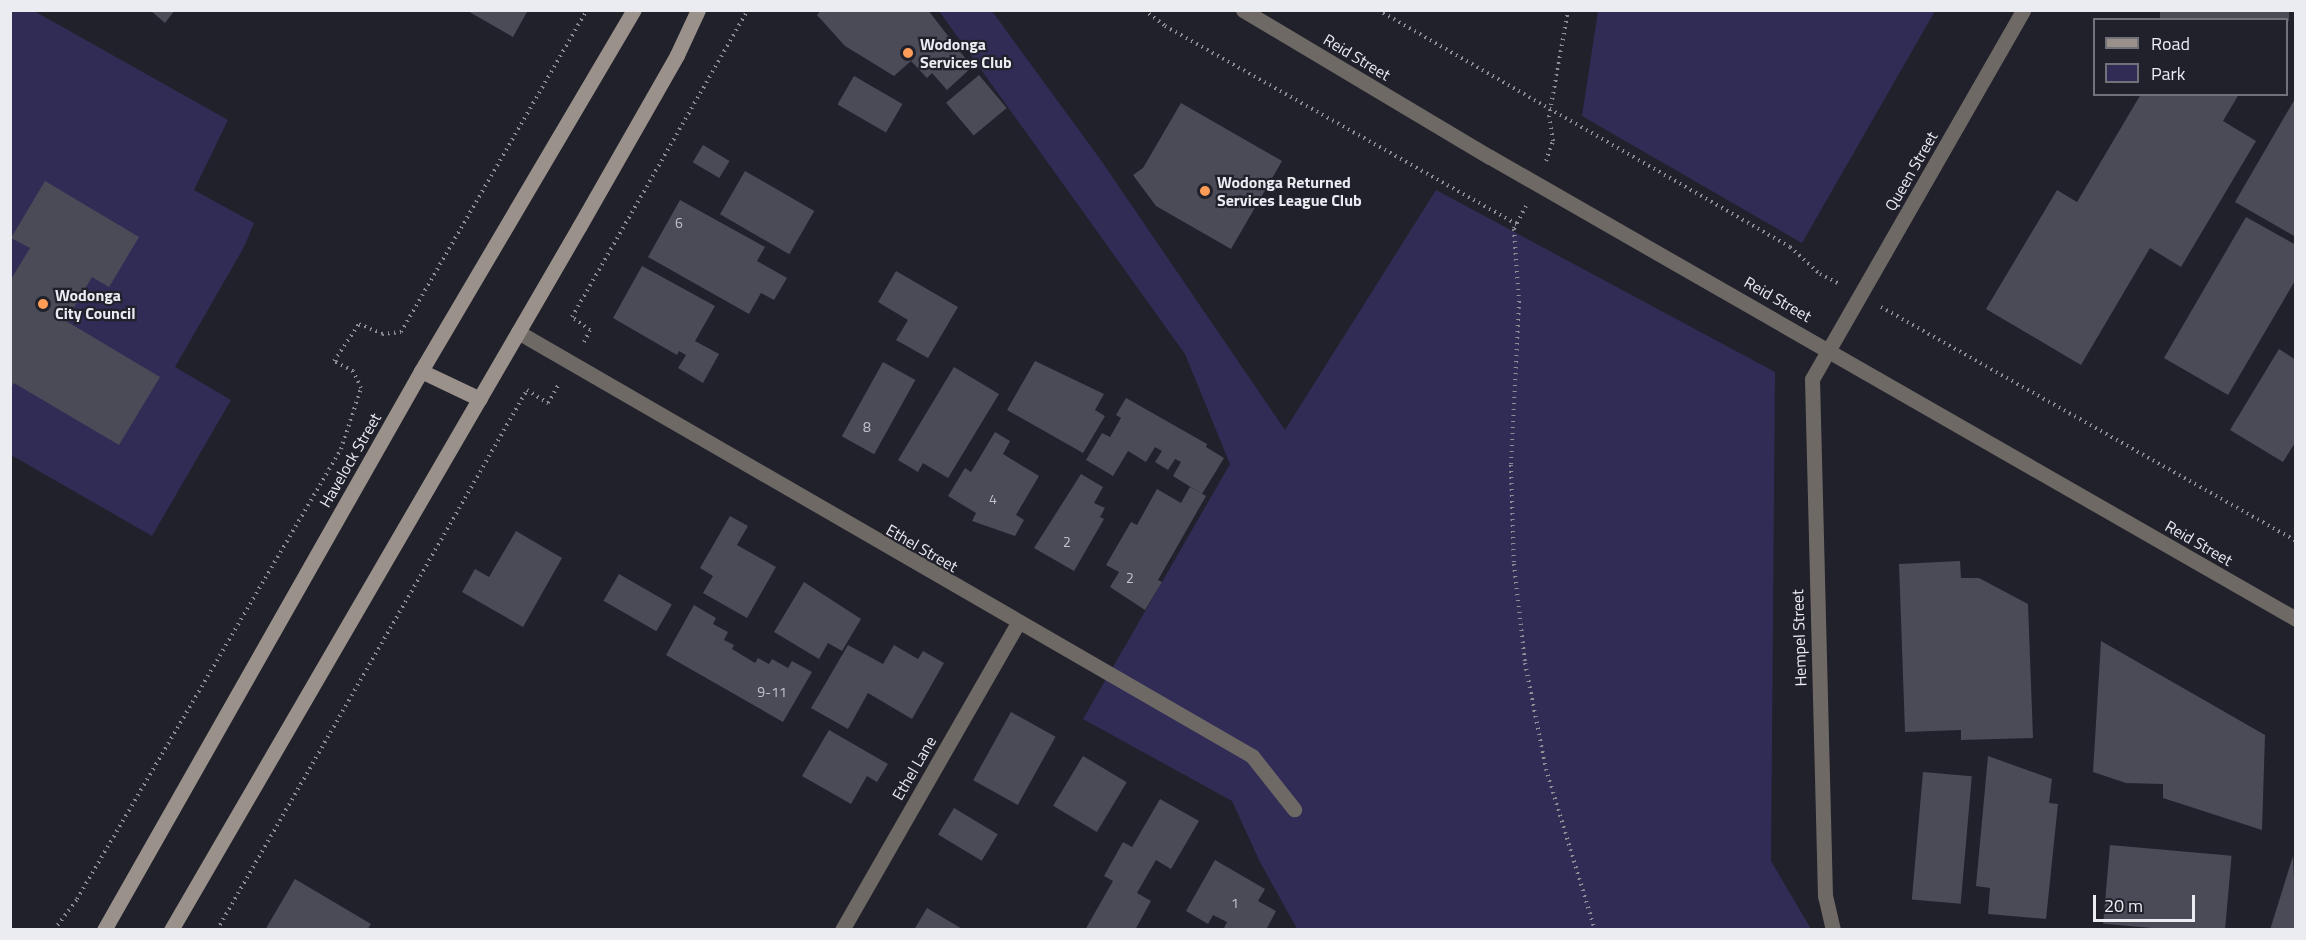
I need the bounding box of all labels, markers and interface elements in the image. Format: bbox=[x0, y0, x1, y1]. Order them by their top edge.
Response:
legend bbox=[2093, 18, 2288, 96]
street label: Reid Street bbox=[1320, 30, 1394, 84]
text: Road bbox=[2151, 30, 2190, 57]
place label: Wodonga Services Club bbox=[920, 34, 1012, 72]
marker: Wodonga Services Club bbox=[901, 46, 915, 60]
text: Park bbox=[2151, 60, 2185, 87]
street label: Queen Street bbox=[1881, 128, 1941, 214]
place label: Wodonga Returned Services League Club bbox=[1217, 172, 1362, 210]
marker: Wodonga Returned Services League Club bbox=[1198, 184, 1212, 198]
house number: 6 bbox=[675, 215, 683, 231]
street label: Reid Street bbox=[1741, 272, 1815, 326]
place label: Wodonga City Council bbox=[55, 285, 136, 323]
marker: Wodonga City Council bbox=[36, 297, 50, 311]
street label: Havelock Street bbox=[315, 409, 385, 511]
house number: 8 bbox=[863, 419, 871, 435]
house number: 4 bbox=[989, 491, 997, 507]
street label: Reid Street bbox=[2162, 516, 2236, 570]
street label: Ethel Street bbox=[883, 520, 961, 576]
house number: 2 bbox=[1063, 534, 1071, 550]
house number: 2 bbox=[1126, 570, 1134, 586]
street label: Hempel Street bbox=[1788, 589, 1810, 687]
house number: 9-11 bbox=[757, 684, 787, 700]
street label: Ethel Lane bbox=[888, 733, 940, 803]
scale bar bbox=[2096, 883, 2198, 921]
text: 20 m bbox=[2104, 892, 2143, 919]
house number: 1 bbox=[1231, 895, 1239, 911]

